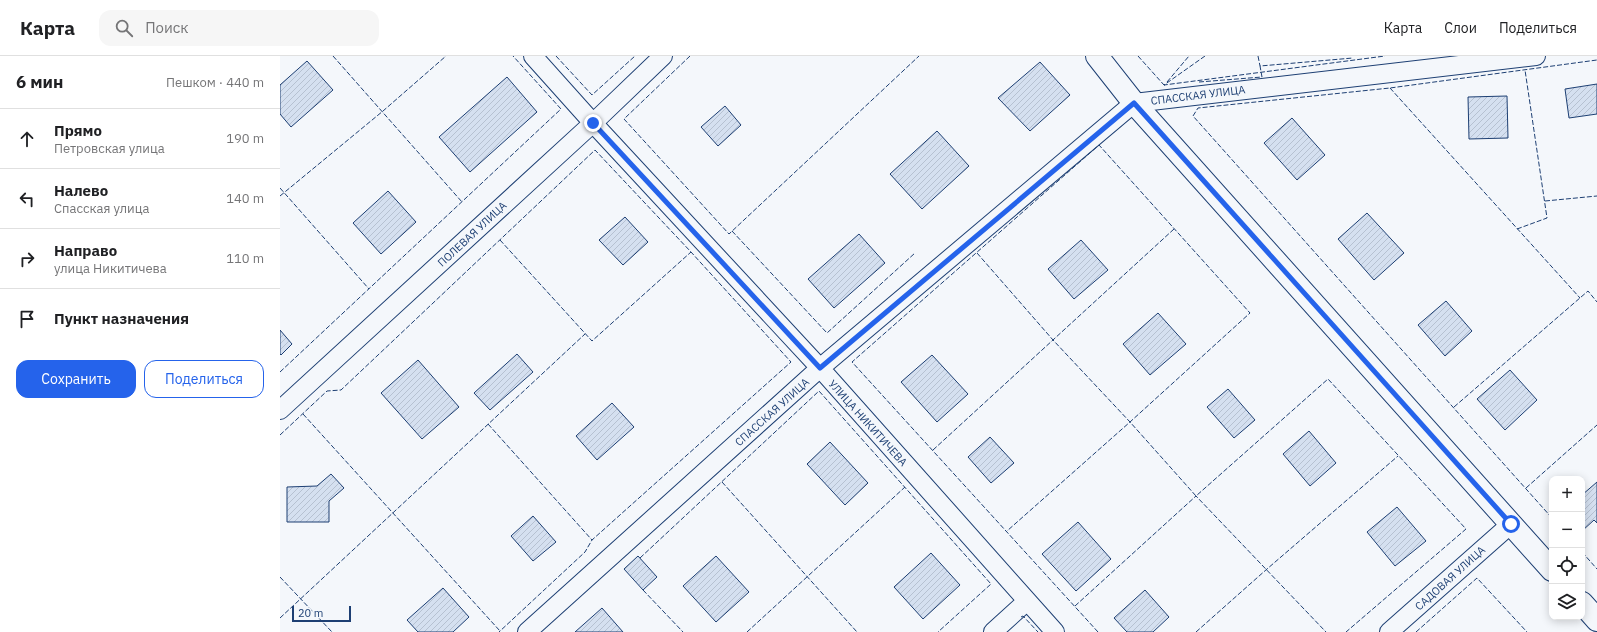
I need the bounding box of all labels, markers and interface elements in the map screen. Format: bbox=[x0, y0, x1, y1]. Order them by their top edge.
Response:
search box bbox=[99, 10, 379, 46]
text: Карта bbox=[20, 16, 75, 40]
icon: search bbox=[113, 17, 135, 39]
text: Поиск bbox=[145, 18, 189, 37]
text: Карта bbox=[1384, 19, 1422, 37]
text: Слои bbox=[1444, 19, 1477, 37]
text: Поделиться bbox=[1499, 19, 1577, 37]
text: 6 мин bbox=[16, 71, 63, 93]
text: Пешком · 440 m bbox=[166, 74, 264, 91]
street label: СПАССКАЯ УЛИЦА bbox=[1150, 82, 1246, 108]
route end bbox=[584, 114, 602, 132]
text: Прямо bbox=[54, 121, 102, 140]
icon: ahead bbox=[16, 128, 38, 150]
text: 190 m bbox=[226, 130, 264, 147]
text: Петровская улица bbox=[54, 140, 165, 157]
text: Налево bbox=[54, 181, 108, 200]
icon: left bbox=[16, 188, 38, 210]
text: 140 m bbox=[226, 190, 264, 207]
street label: ПОЛЕВАЯ УЛИЦА bbox=[435, 198, 509, 270]
text: Спасская улица bbox=[54, 200, 149, 217]
text: Направо bbox=[54, 241, 117, 260]
icon: right bbox=[16, 248, 38, 270]
text: 110 m bbox=[226, 250, 264, 267]
text: улица Никитичева bbox=[54, 260, 167, 277]
icon: arrive bbox=[16, 308, 38, 330]
text: Пункт назначения bbox=[54, 309, 189, 328]
button: Сохранить bbox=[16, 360, 136, 398]
button: Поделиться bbox=[144, 360, 264, 398]
street label: СПАССКАЯ УЛИЦА bbox=[732, 375, 812, 449]
street label: УЛИЦА НИКИТИЧЕВА bbox=[826, 377, 910, 469]
map controls bbox=[1549, 476, 1585, 620]
button: + bbox=[1549, 476, 1585, 512]
button: − bbox=[1549, 512, 1585, 548]
route start bbox=[1502, 515, 1520, 533]
street label: САДОВАЯ УЛИЦА bbox=[1412, 543, 1488, 613]
button: locate bbox=[1549, 548, 1585, 584]
button: layers bbox=[1549, 584, 1585, 620]
scale bar bbox=[292, 604, 351, 623]
text: 20 m bbox=[298, 606, 323, 620]

